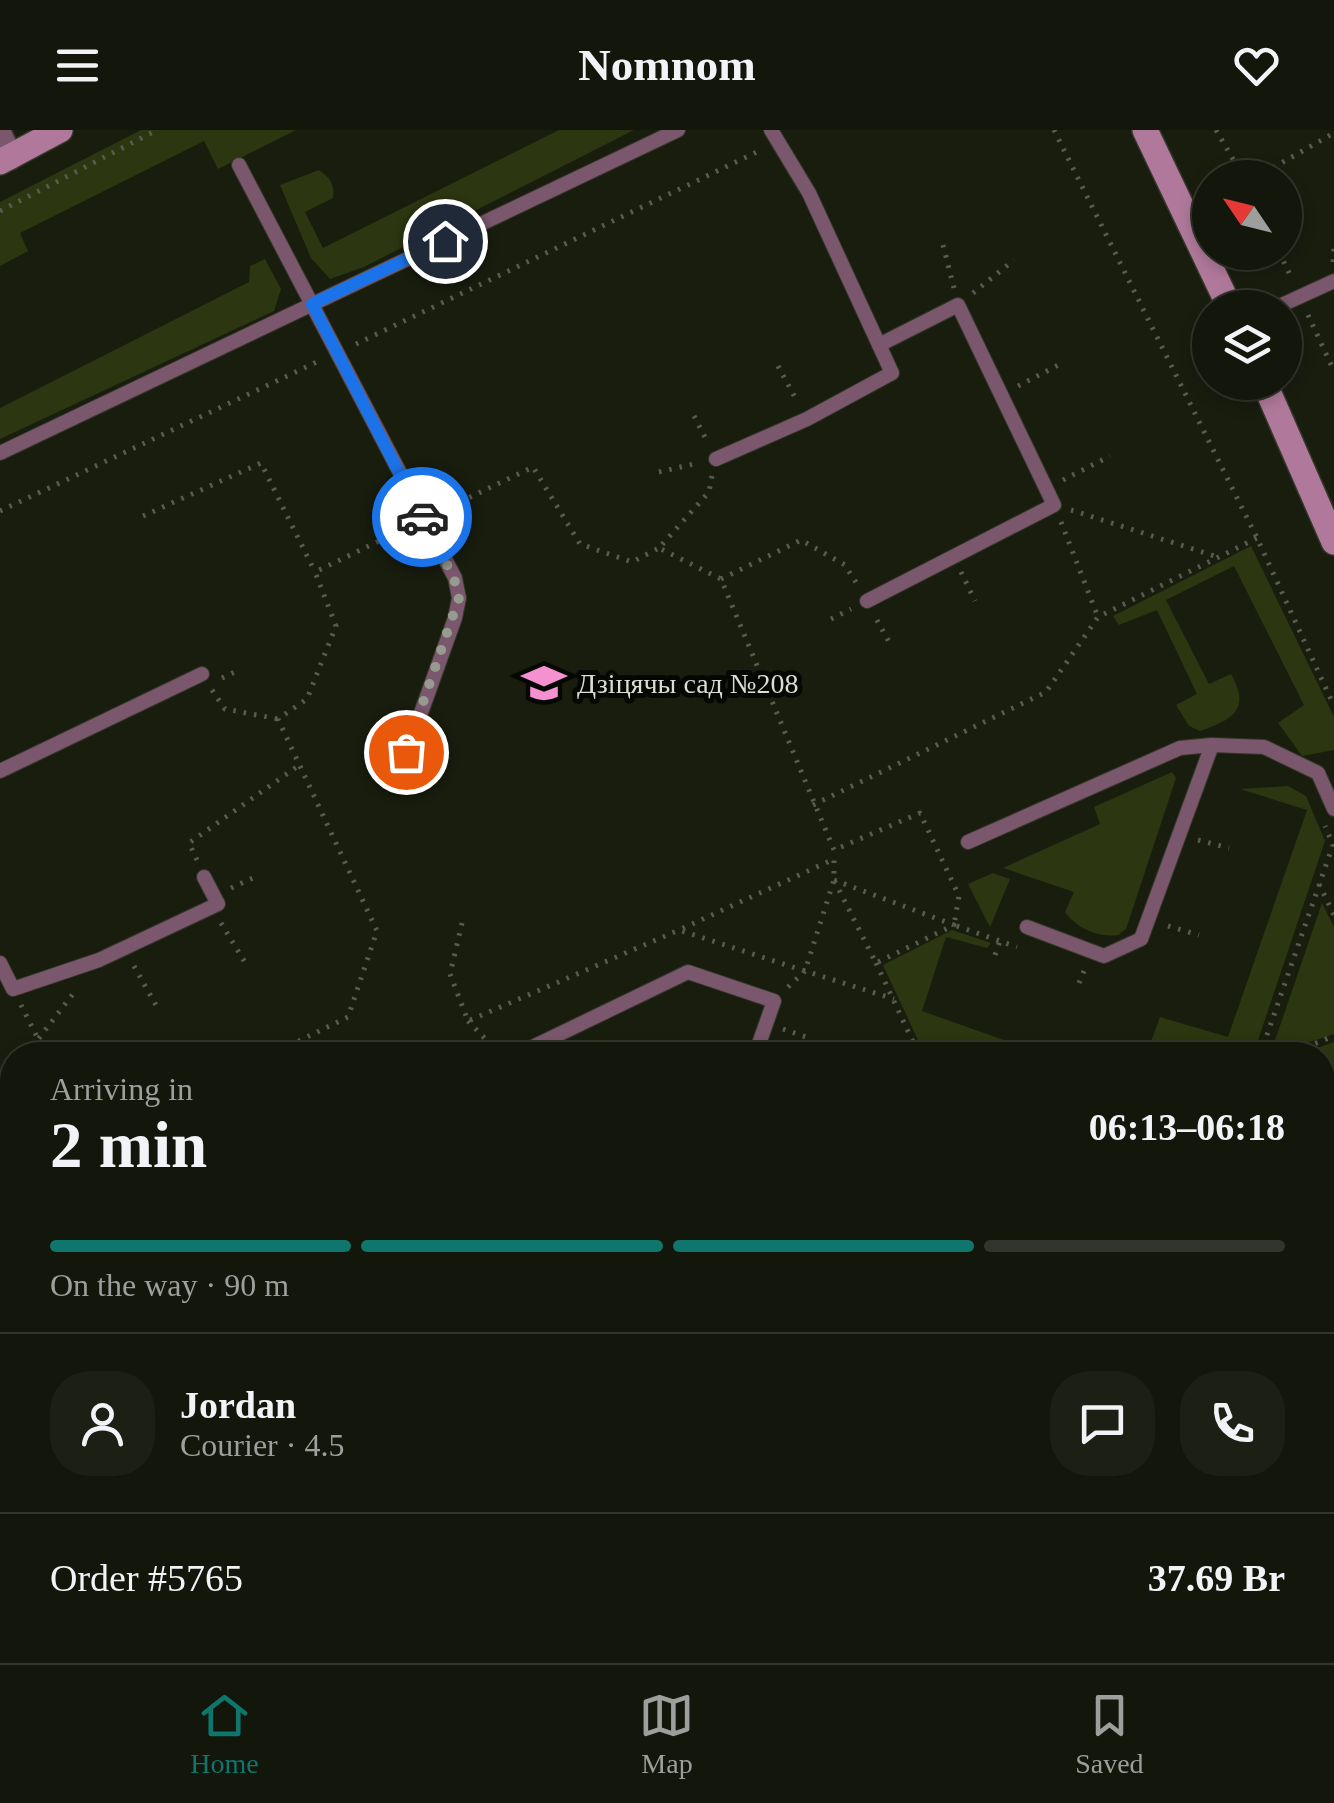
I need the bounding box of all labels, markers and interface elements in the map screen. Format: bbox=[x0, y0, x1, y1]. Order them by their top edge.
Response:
icon: menu bbox=[50, 38, 105, 93]
icon: heart bbox=[1229, 38, 1284, 93]
text: Nomnom bbox=[578, 40, 756, 90]
north arrow bbox=[1192, 160, 1302, 270]
map controls bbox=[1192, 160, 1302, 400]
pin bbox=[403, 199, 488, 284]
icon: home bbox=[418, 214, 473, 269]
button: layers bbox=[1192, 290, 1302, 400]
courier bbox=[372, 467, 472, 567]
icon: car bbox=[395, 490, 450, 545]
school or university icon: Дзіцячы сад №208 bbox=[520, 659, 568, 707]
place label: Дзіцячы сад №208 bbox=[577, 668, 799, 699]
pin bbox=[364, 710, 449, 795]
icon: bag bbox=[379, 725, 434, 780]
text: Arriving in bbox=[50, 1071, 193, 1107]
text: 06:13–06:18 bbox=[1089, 1106, 1285, 1148]
text: 2 min bbox=[50, 1109, 207, 1181]
text: On the way · 90 m bbox=[50, 1267, 289, 1303]
button: person bbox=[50, 1371, 155, 1476]
button: chat bbox=[1050, 1371, 1155, 1476]
button: phone bbox=[1180, 1371, 1285, 1476]
text: Jordan bbox=[180, 1384, 296, 1426]
text: Courier · 4.5 bbox=[180, 1427, 344, 1463]
text: Order #5765 bbox=[50, 1557, 243, 1599]
text: 37.69 Br bbox=[1148, 1557, 1285, 1599]
tab: Home bbox=[190, 1688, 259, 1780]
tab: Map bbox=[639, 1688, 694, 1780]
tab: Saved bbox=[1075, 1688, 1144, 1780]

